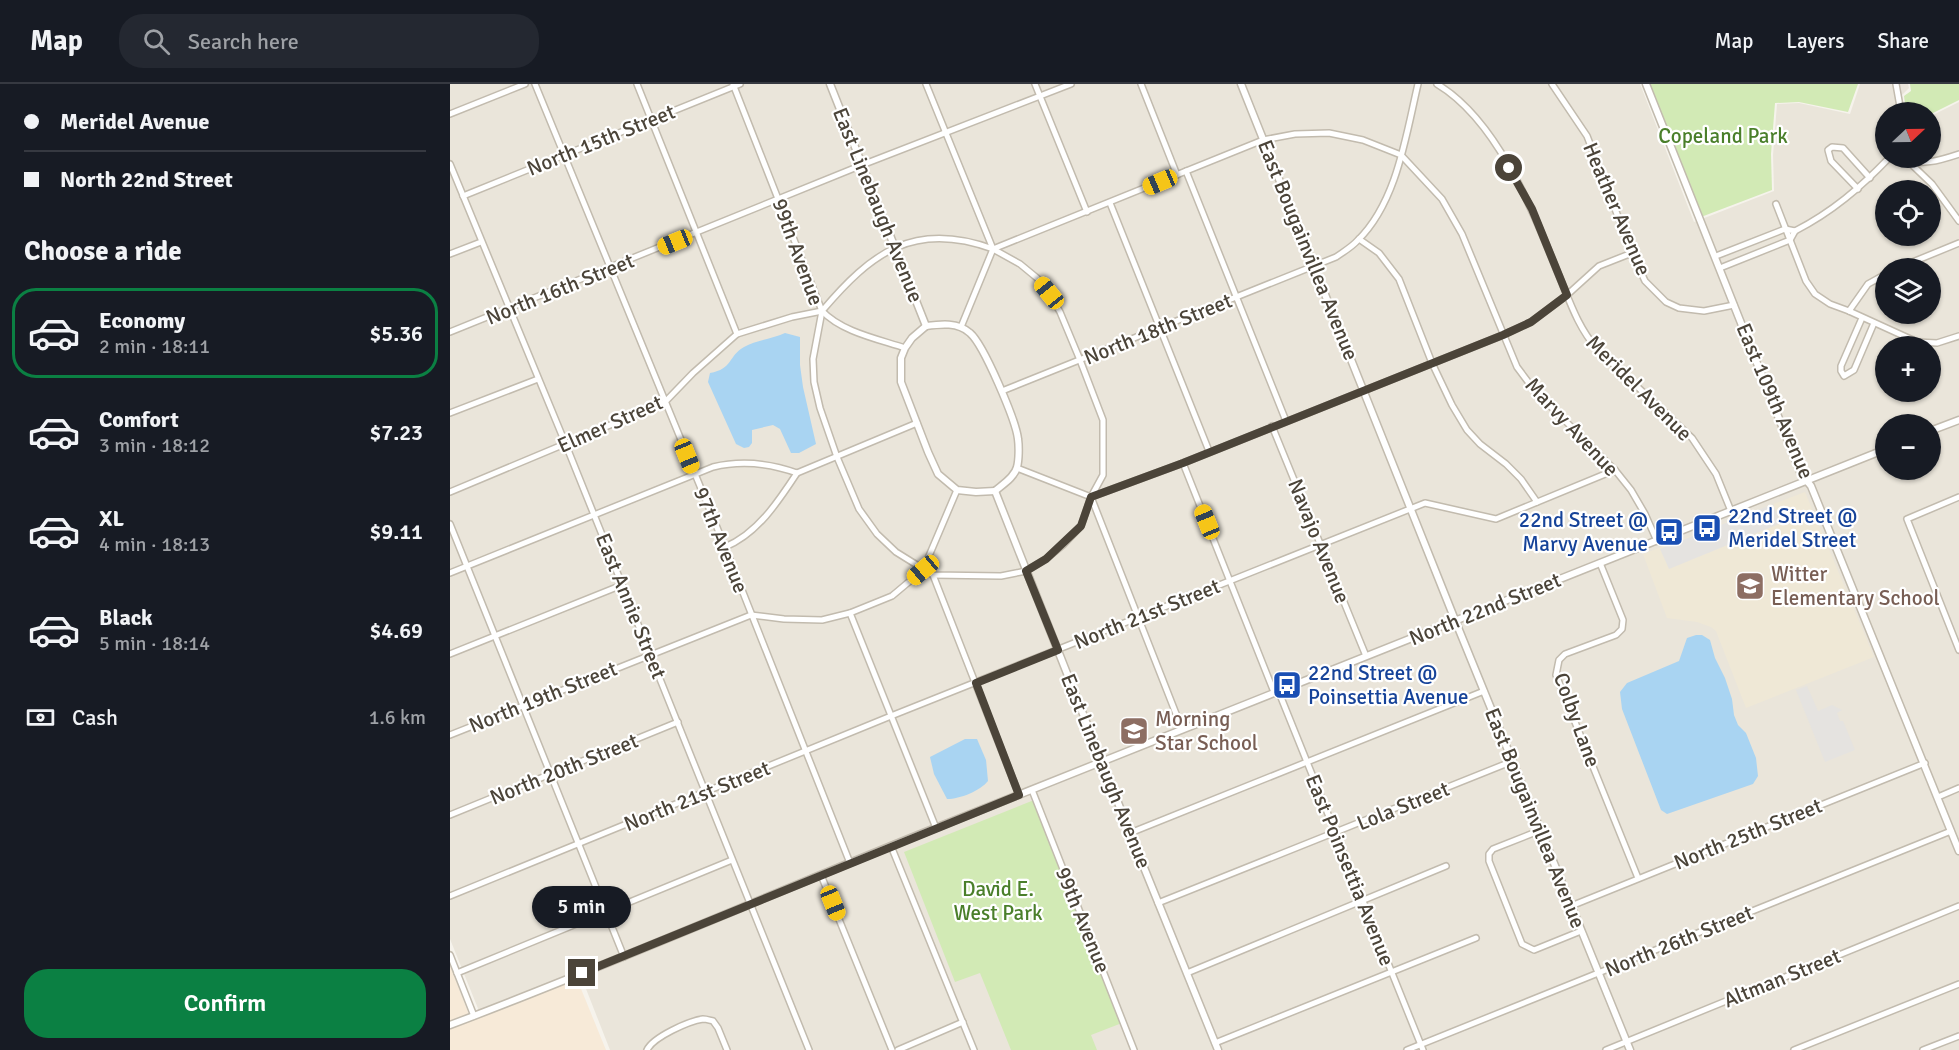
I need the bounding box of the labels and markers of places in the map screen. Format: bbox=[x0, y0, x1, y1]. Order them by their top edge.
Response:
place label: 22nd Street @ Meridel Street bbox=[1728, 503, 1857, 553]
place label: 22nd Street @ Marvy Avenue bbox=[1519, 507, 1648, 557]
bus stop icon: 22nd Street @ Meridel Street bbox=[1691, 512, 1723, 544]
bus stop icon: 22nd Street @ Marvy Avenue bbox=[1653, 516, 1685, 548]
place label: Witter Elementary School bbox=[1771, 561, 1940, 611]
school or university icon: Witter Elementary School bbox=[1734, 570, 1766, 602]
place label: 22nd Street @ Poinsettia Avenue bbox=[1308, 660, 1469, 710]
bus stop icon: 22nd Street @ Poinsettia Avenue bbox=[1271, 669, 1303, 701]
place label: Morning Star School bbox=[1155, 706, 1258, 756]
school or university icon: Morning Star School bbox=[1118, 715, 1150, 747]

